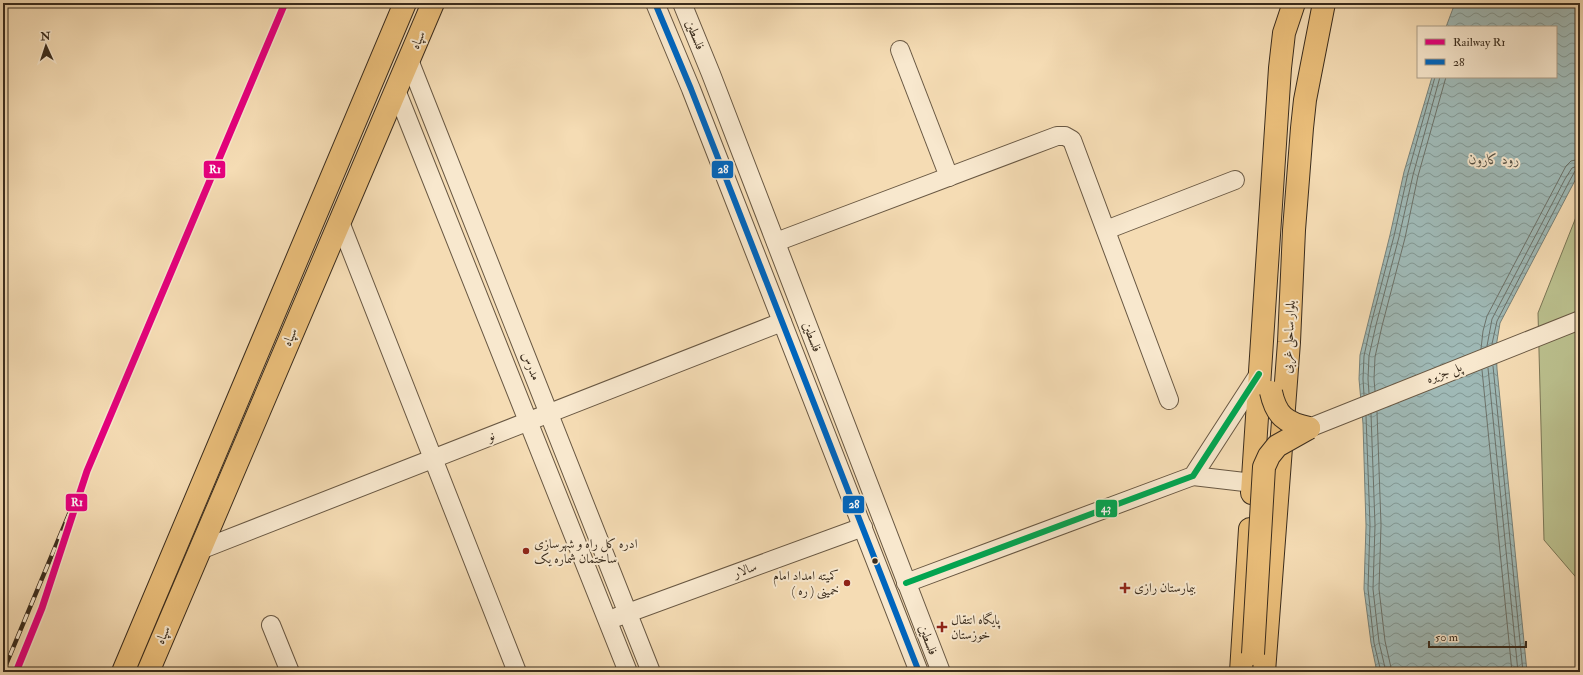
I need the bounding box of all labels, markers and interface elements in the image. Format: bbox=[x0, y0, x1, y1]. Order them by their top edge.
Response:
street label: فلسطین bbox=[682, 18, 708, 52]
north arrow bbox=[26, 26, 66, 66]
legend bbox=[1417, 26, 1557, 78]
street label: سپاه bbox=[407, 28, 430, 52]
text: N bbox=[39, 30, 52, 43]
text: Railway R1 bbox=[1453, 35, 1506, 50]
text: 28 bbox=[1453, 55, 1465, 70]
water label: رود کارون bbox=[1469, 151, 1519, 168]
line badge: R1 bbox=[203, 160, 226, 179]
line badge: 28 bbox=[711, 160, 734, 179]
text: R1 bbox=[209, 163, 221, 176]
text: 28 bbox=[718, 163, 729, 176]
street label: بلوار ساحلی غربی bbox=[1279, 300, 1301, 374]
street label: فلسطین bbox=[799, 320, 825, 354]
street label: سپاه bbox=[279, 325, 302, 349]
street label: مدرس bbox=[518, 349, 544, 383]
street label: پل جزیره bbox=[1424, 359, 1465, 388]
street label: نو bbox=[483, 427, 497, 445]
line badge: R1 bbox=[65, 493, 88, 512]
line badge: 28 bbox=[842, 495, 865, 514]
text: R1 bbox=[71, 496, 83, 509]
text: 28 bbox=[849, 498, 860, 511]
line badge: 43 bbox=[1095, 499, 1118, 518]
text: 43 bbox=[1100, 502, 1111, 516]
place label: ادره کل راه و شهرسازی ساختمان شماره یک bbox=[534, 536, 638, 567]
marker: ادره کل راه و شهرسازی ساختمان شماره یک bbox=[521, 546, 531, 556]
unlabelled marker bbox=[870, 556, 880, 566]
street label: سالار bbox=[729, 558, 759, 582]
place label: کمیته امداد امام خمینی ( ره ) bbox=[773, 568, 839, 600]
marker: کمیته امداد امام خمینی ( ره ) bbox=[842, 578, 852, 588]
place label: بیمارستان رازی bbox=[1134, 580, 1196, 596]
marker: بیمارستان رازی bbox=[1119, 582, 1131, 594]
place label: پایگاه انتقال خوزستان bbox=[951, 611, 1001, 643]
marker: پایگاه انتقال خوزستان bbox=[936, 621, 948, 633]
street label: سپاه bbox=[152, 623, 175, 647]
street label: فلسطین bbox=[915, 623, 941, 657]
scale bar bbox=[1429, 623, 1526, 649]
text: 50 m bbox=[1435, 630, 1459, 645]

